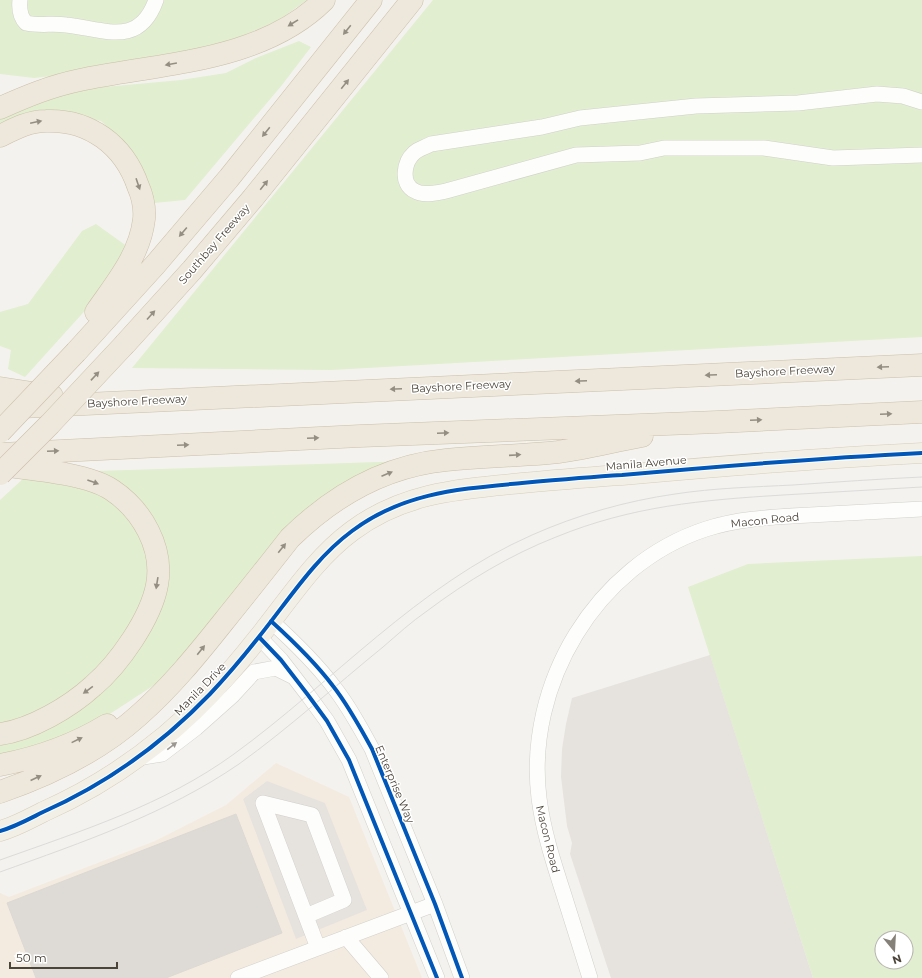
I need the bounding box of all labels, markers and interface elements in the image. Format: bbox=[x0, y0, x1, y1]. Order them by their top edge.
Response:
one-way arrow bbox=[287, 20, 299, 27]
one-way arrow bbox=[343, 25, 351, 36]
one-way arrow bbox=[165, 61, 177, 67]
one-way arrow bbox=[341, 78, 350, 89]
one-way arrow bbox=[30, 119, 42, 125]
one-way arrow bbox=[261, 126, 270, 137]
one-way arrow bbox=[135, 179, 141, 191]
one-way arrow bbox=[259, 179, 268, 190]
street label: Southbay Freeway bbox=[175, 201, 253, 287]
one-way arrow bbox=[178, 227, 187, 237]
one-way arrow bbox=[146, 310, 156, 320]
street label: Bayshore Freeway bbox=[735, 361, 835, 381]
one-way arrow bbox=[877, 363, 889, 370]
one-way arrow bbox=[90, 371, 100, 381]
one-way arrow bbox=[705, 371, 717, 378]
street label: Bayshore Freeway bbox=[411, 376, 511, 396]
one-way arrow bbox=[574, 378, 587, 384]
one-way arrow bbox=[389, 386, 402, 392]
street label: Bayshore Freeway bbox=[87, 391, 187, 411]
one-way arrow bbox=[880, 411, 893, 417]
one-way arrow bbox=[750, 417, 762, 424]
one-way arrow bbox=[436, 429, 449, 436]
one-way arrow bbox=[307, 435, 320, 441]
one-way arrow bbox=[177, 441, 189, 448]
one-way arrow bbox=[47, 448, 60, 454]
one-way arrow bbox=[509, 451, 521, 458]
street label: Manila Avenue bbox=[605, 452, 687, 474]
one-way arrow bbox=[381, 470, 393, 476]
one-way arrow bbox=[88, 479, 100, 485]
street label: Macon Road bbox=[730, 509, 800, 531]
one-way arrow bbox=[278, 542, 286, 553]
one-way arrow bbox=[154, 577, 160, 589]
one-way arrow bbox=[197, 644, 205, 655]
street label: Manila Drive bbox=[171, 659, 229, 719]
one-way arrow bbox=[83, 686, 93, 694]
one-way arrow bbox=[71, 737, 83, 744]
one-way arrow bbox=[167, 743, 177, 751]
street label: Enterprise Way bbox=[372, 743, 418, 825]
one-way arrow bbox=[31, 775, 42, 781]
street label: Macon Road bbox=[533, 804, 563, 874]
north arrow bbox=[874, 930, 914, 970]
scale bar bbox=[10, 944, 117, 970]
text: 50 m bbox=[16, 950, 47, 965]
text: N bbox=[891, 951, 903, 968]

